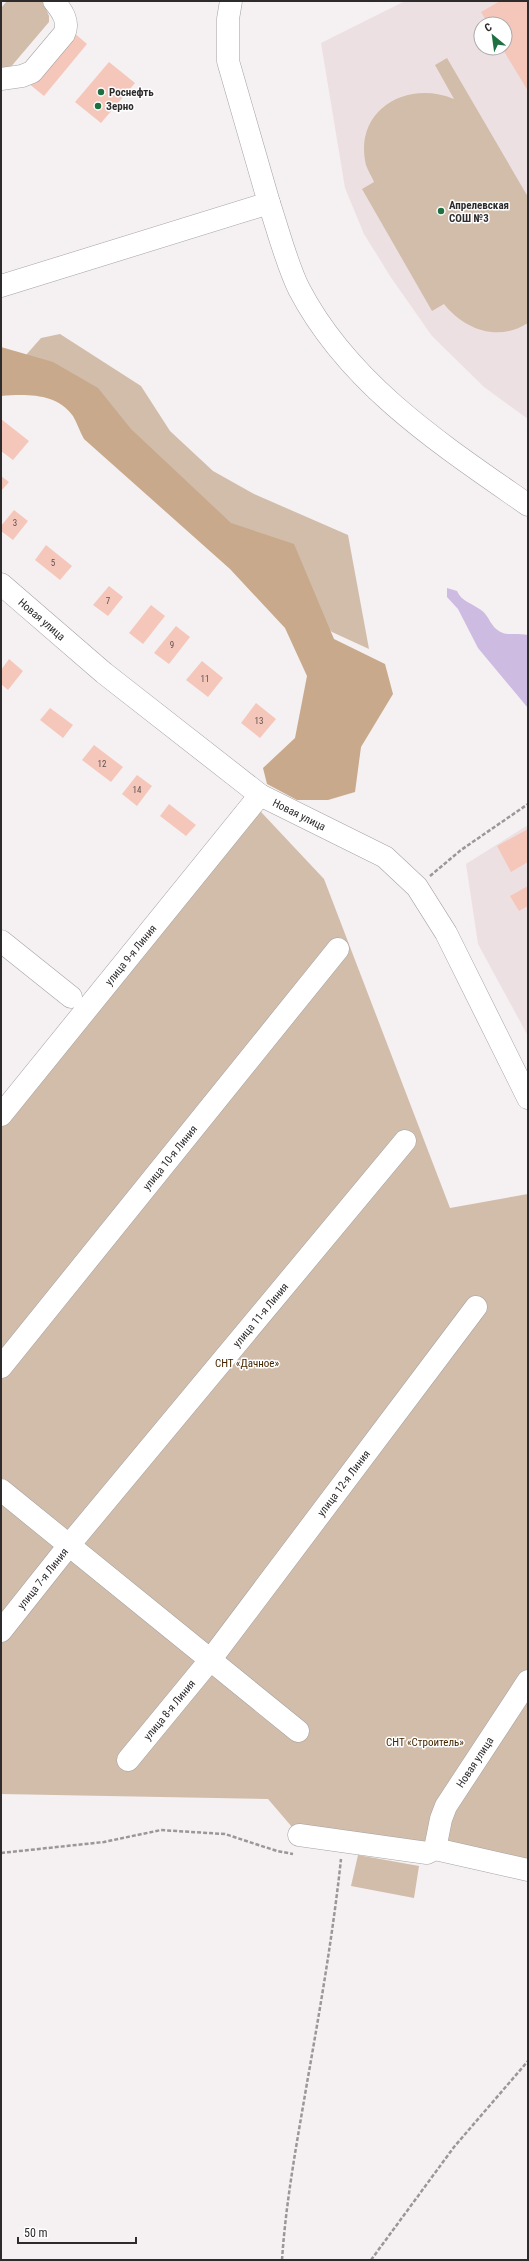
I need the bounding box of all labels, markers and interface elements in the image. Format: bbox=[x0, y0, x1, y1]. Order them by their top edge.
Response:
north arrow bbox=[473, 16, 513, 56]
text: С bbox=[482, 20, 494, 35]
place label: Роснефть bbox=[109, 86, 154, 99]
marker: Роснефть bbox=[96, 87, 106, 97]
place label: Зерно bbox=[106, 100, 134, 113]
marker: Зерно bbox=[93, 101, 103, 111]
place label: Апрелевская СОШ №3 bbox=[449, 199, 509, 225]
marker: Апрелевская СОШ №3 bbox=[436, 206, 446, 216]
house number: 3 bbox=[13, 518, 17, 528]
house number: 5 bbox=[51, 558, 56, 568]
street label: Новая улица bbox=[16, 596, 68, 643]
house number: 7 bbox=[106, 596, 111, 606]
house number: 9 bbox=[170, 640, 174, 650]
house number: 11 bbox=[201, 674, 209, 684]
house number: 13 bbox=[255, 716, 263, 726]
house number: 12 bbox=[98, 759, 107, 769]
house number: 14 bbox=[133, 785, 142, 795]
street label: Новая улица bbox=[271, 796, 328, 833]
street label: улица 9-я Линия bbox=[102, 922, 159, 988]
street label: улица 10-я Линия bbox=[140, 1123, 200, 1193]
street label: улица 11-я Линия bbox=[230, 1280, 291, 1350]
park label: СНТ «Дачное» bbox=[215, 1357, 280, 1370]
street label: улица 12-я Линия bbox=[314, 1447, 373, 1519]
street label: улица 7-я Линия bbox=[15, 1545, 71, 1612]
street label: улица 8-я Линия bbox=[141, 1677, 198, 1743]
street label: Новая улица bbox=[454, 1734, 496, 1790]
park label: СНТ «Строитель» bbox=[386, 1736, 464, 1749]
scale bar bbox=[18, 2219, 136, 2245]
text: 50 m bbox=[24, 2226, 48, 2240]

